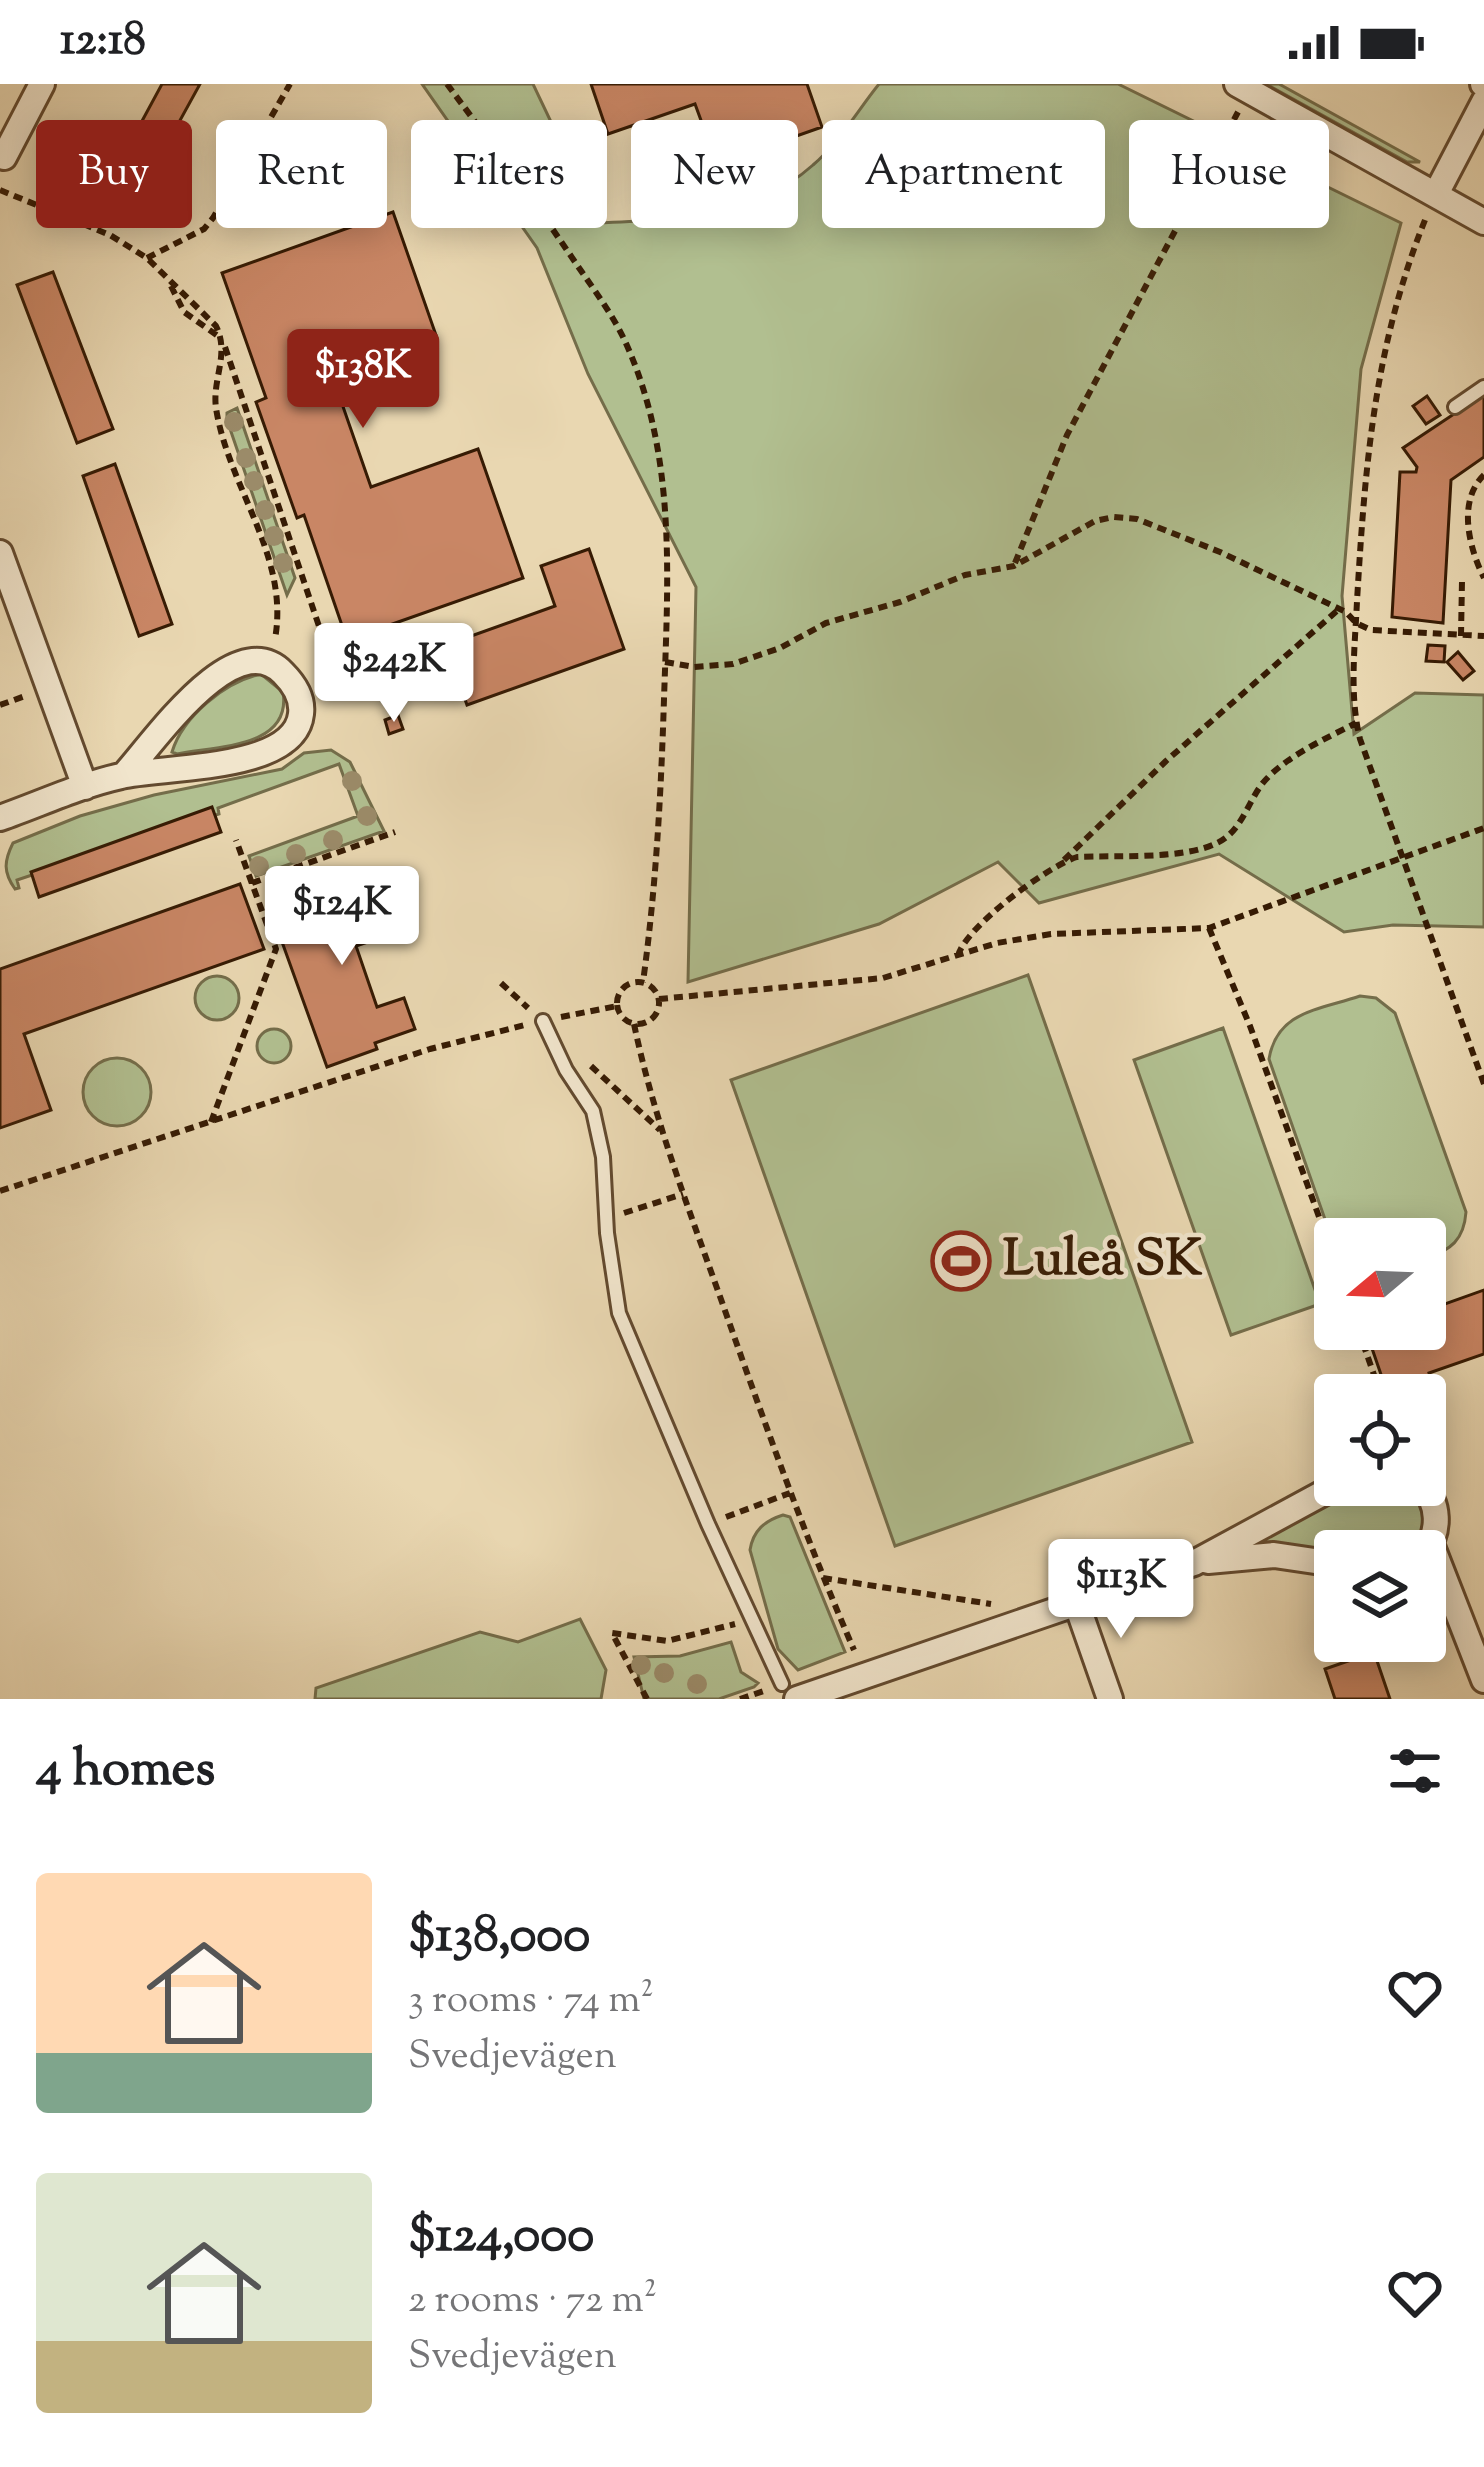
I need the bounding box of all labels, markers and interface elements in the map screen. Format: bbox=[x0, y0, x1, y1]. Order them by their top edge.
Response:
text: 12:18 bbox=[60, 10, 146, 75]
chip: Buy bbox=[36, 120, 192, 228]
chip: Rent bbox=[216, 120, 387, 228]
chip: Filters bbox=[411, 120, 607, 228]
chip: New bbox=[631, 120, 798, 228]
chip: Apartment bbox=[822, 120, 1105, 228]
chip: House bbox=[1129, 120, 1329, 228]
pin: $138K bbox=[279, 329, 447, 431]
text: $138K bbox=[314, 340, 412, 396]
pin: $242K bbox=[310, 623, 478, 725]
text: $242K bbox=[341, 634, 447, 690]
pin: $124K bbox=[258, 866, 426, 968]
text: $124K bbox=[292, 877, 392, 933]
north arrow bbox=[1314, 1218, 1446, 1350]
map controls bbox=[1314, 1218, 1446, 1662]
place label: Luleå SK bbox=[1003, 1225, 1202, 1298]
sports icon: Luleå SK bbox=[930, 1230, 992, 1292]
button: locate bbox=[1314, 1374, 1446, 1506]
button: layers bbox=[1314, 1530, 1446, 1662]
pin: $113K bbox=[1037, 1539, 1205, 1641]
text: $113K bbox=[1075, 1550, 1167, 1606]
text: 4 homes bbox=[36, 1735, 215, 1808]
icon: filters bbox=[1382, 1738, 1448, 1804]
text: $138,000 bbox=[408, 1901, 590, 1974]
icon: home bbox=[132, 1921, 276, 2065]
icon: heart bbox=[1382, 1960, 1448, 2026]
text: 3 rooms · 74 m² bbox=[408, 1974, 654, 2030]
text: Svedjevägen bbox=[408, 2030, 617, 2086]
text: $124,000 bbox=[408, 2201, 594, 2274]
icon: home bbox=[132, 2221, 276, 2365]
icon: heart bbox=[1382, 2260, 1448, 2326]
text: 2 rooms · 72 m² bbox=[408, 2274, 657, 2330]
text: Svedjevägen bbox=[408, 2330, 617, 2386]

